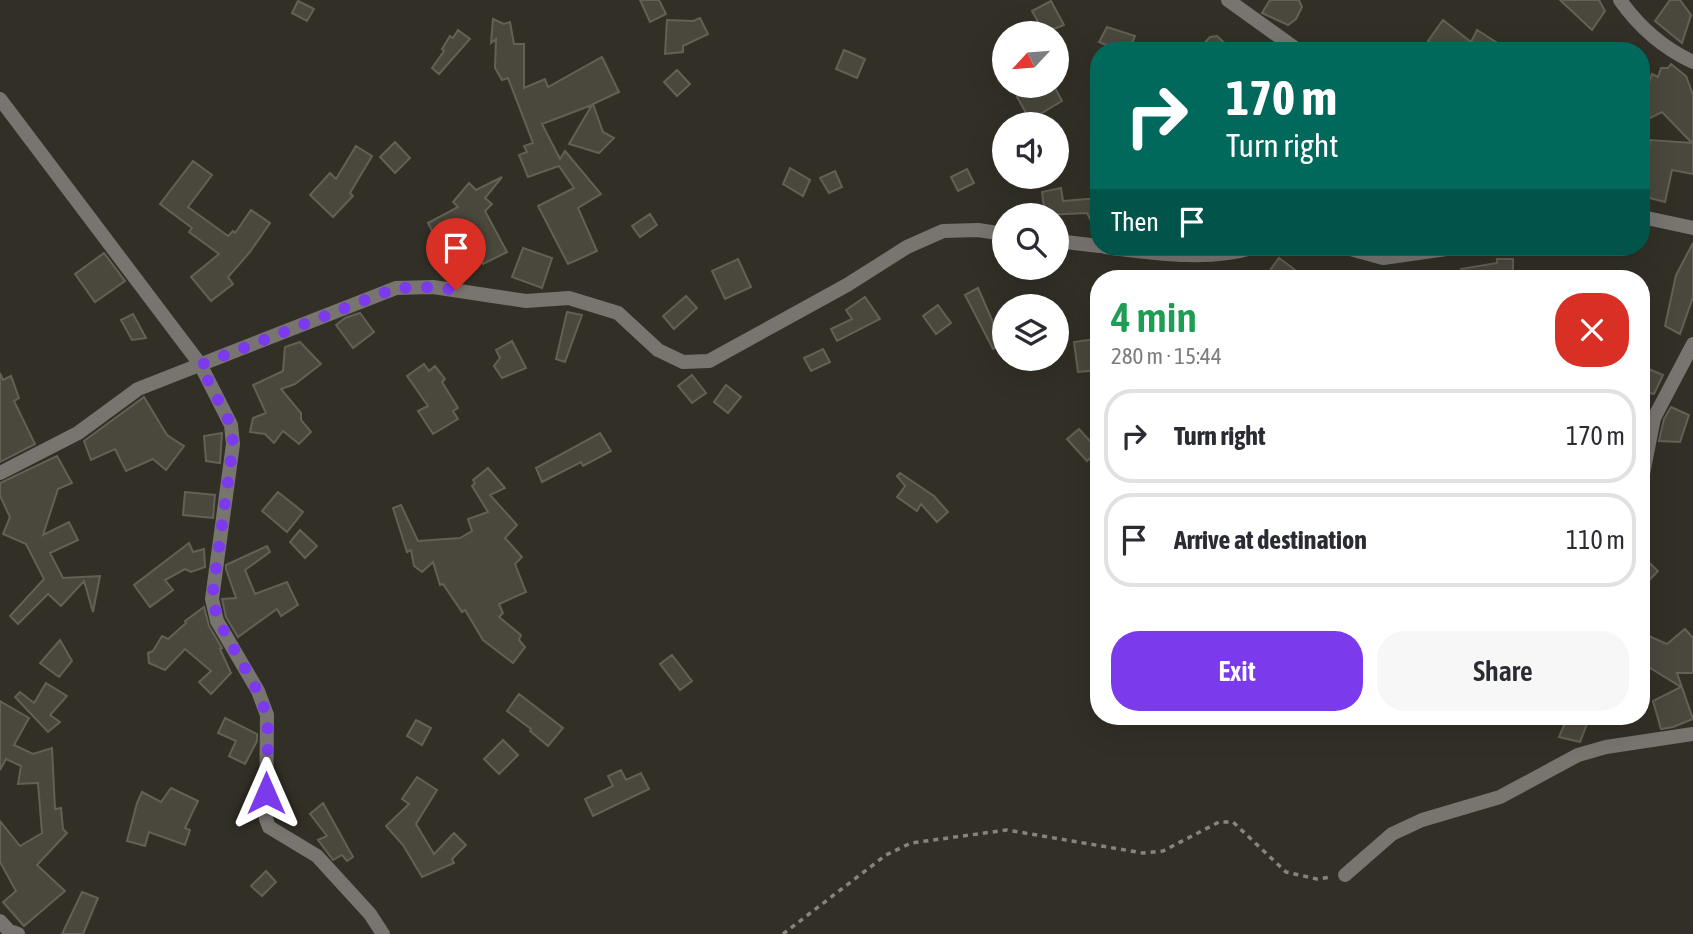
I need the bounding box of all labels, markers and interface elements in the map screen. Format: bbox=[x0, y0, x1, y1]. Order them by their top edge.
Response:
north arrow bbox=[992, 21, 1069, 98]
map controls bbox=[992, 21, 1069, 371]
text: 170 m bbox=[1226, 69, 1337, 125]
icon: right bbox=[1111, 70, 1202, 161]
button: sound bbox=[992, 112, 1069, 189]
text: Turn right bbox=[1226, 127, 1339, 164]
button: search bbox=[992, 203, 1069, 280]
icon: arrive bbox=[1173, 203, 1211, 241]
text: Then bbox=[1111, 207, 1159, 237]
pin bbox=[426, 218, 486, 290]
icon: arrive bbox=[437, 229, 475, 267]
text: 4 min bbox=[1111, 293, 1197, 341]
button: close bbox=[1555, 293, 1629, 367]
button: layers bbox=[992, 294, 1069, 371]
text: 280 m · 15:44 bbox=[1111, 343, 1222, 369]
icon: right bbox=[1115, 417, 1153, 455]
text: Turn right bbox=[1174, 421, 1265, 451]
text: 170 m bbox=[1566, 421, 1625, 451]
icon: arrive bbox=[1115, 521, 1153, 559]
text: Arrive at destination bbox=[1174, 525, 1367, 555]
text: 110 m bbox=[1566, 525, 1625, 555]
button: Exit bbox=[1111, 631, 1363, 711]
button: Share bbox=[1377, 631, 1629, 711]
position arrow bbox=[229, 756, 303, 830]

